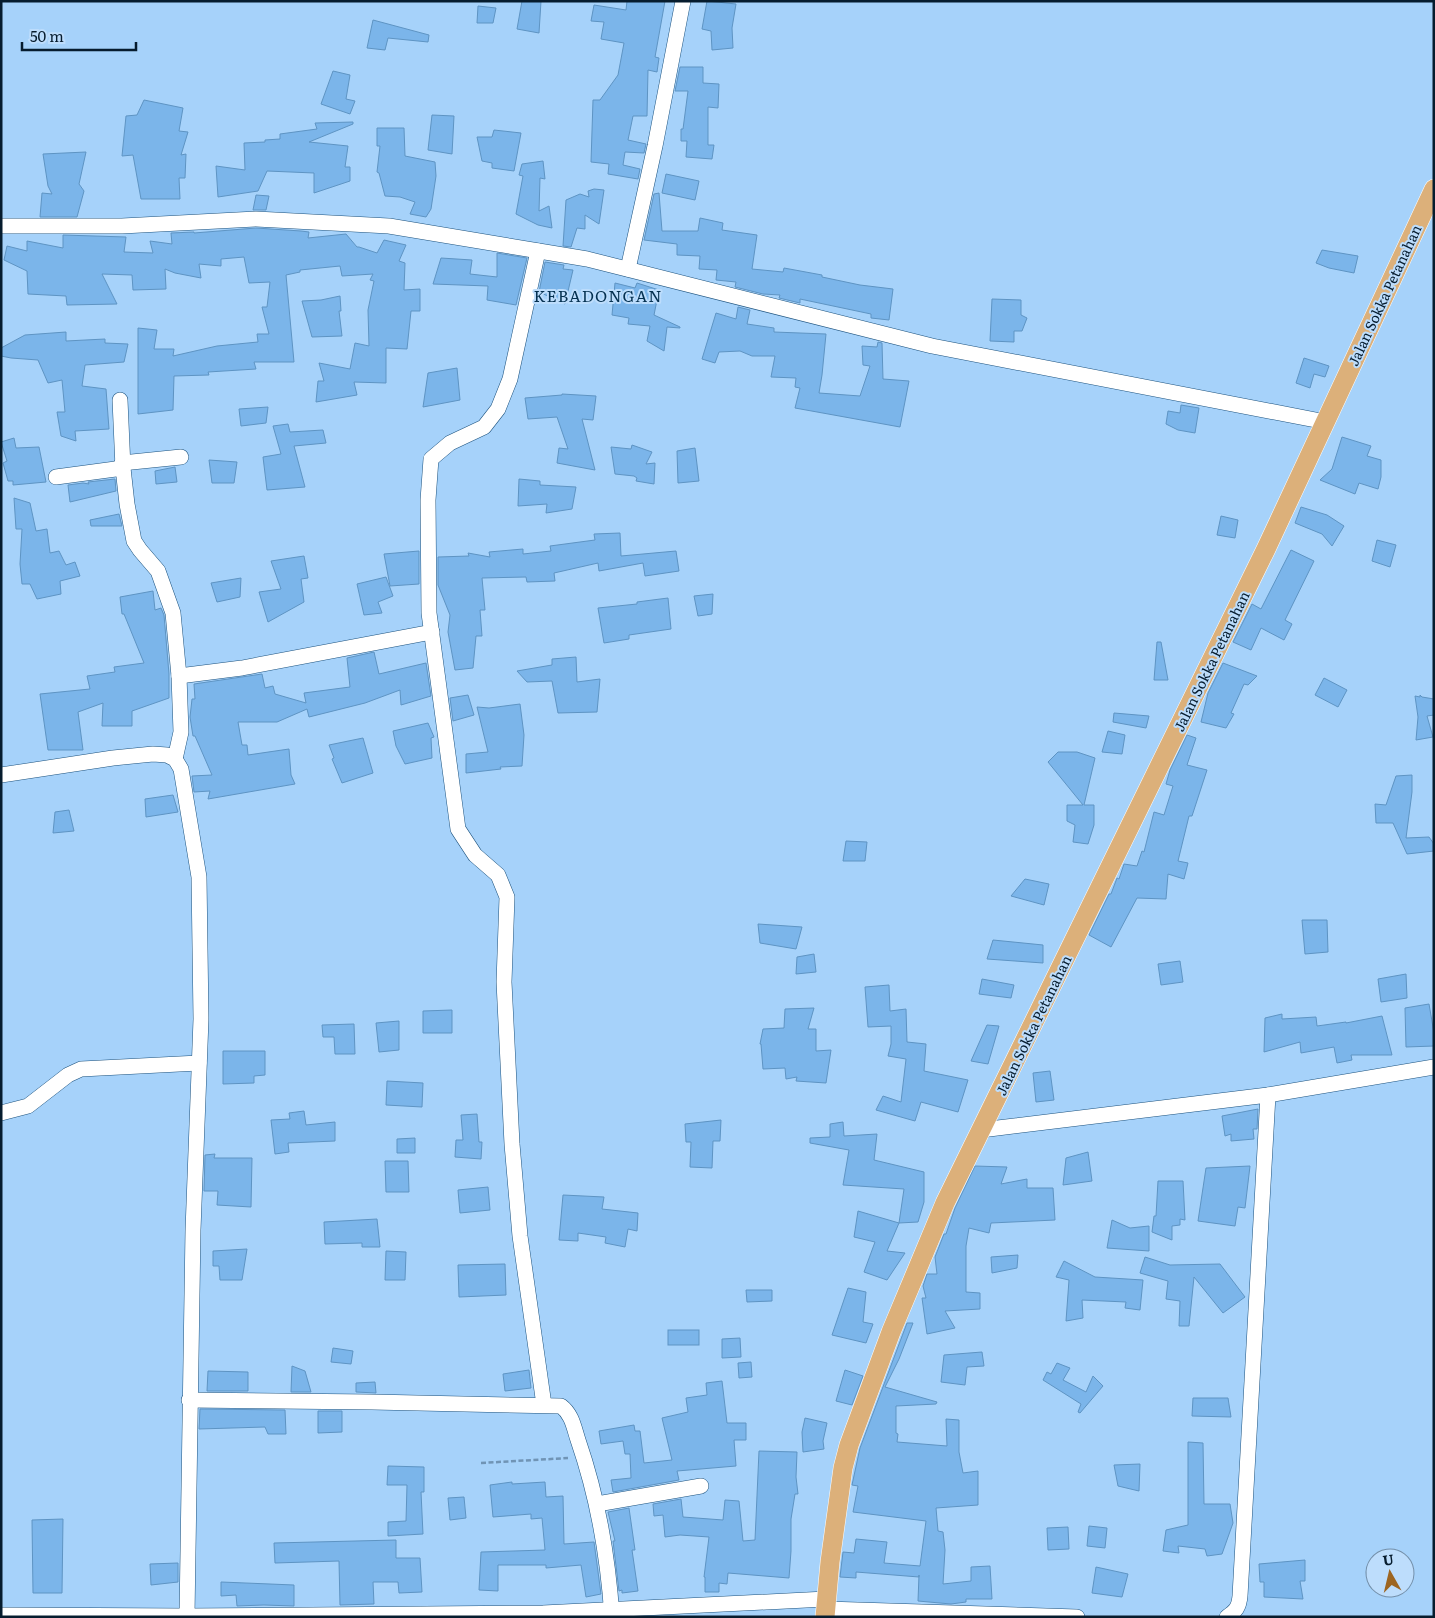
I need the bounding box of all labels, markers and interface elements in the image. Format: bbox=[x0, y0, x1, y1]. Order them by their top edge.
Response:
scale bar bbox=[22, 20, 136, 52]
text: 50 m bbox=[30, 24, 64, 47]
street label: Jalan Sokka Petanahan bbox=[1342, 221, 1426, 369]
district label: KEBADONGAN bbox=[533, 283, 663, 307]
street label: Jalan Sokka Petanahan bbox=[1168, 587, 1254, 735]
street label: Jalan Sokka Petanahan bbox=[990, 951, 1076, 1099]
north arrow bbox=[1365, 1548, 1415, 1598]
text: U bbox=[1381, 1548, 1395, 1570]

